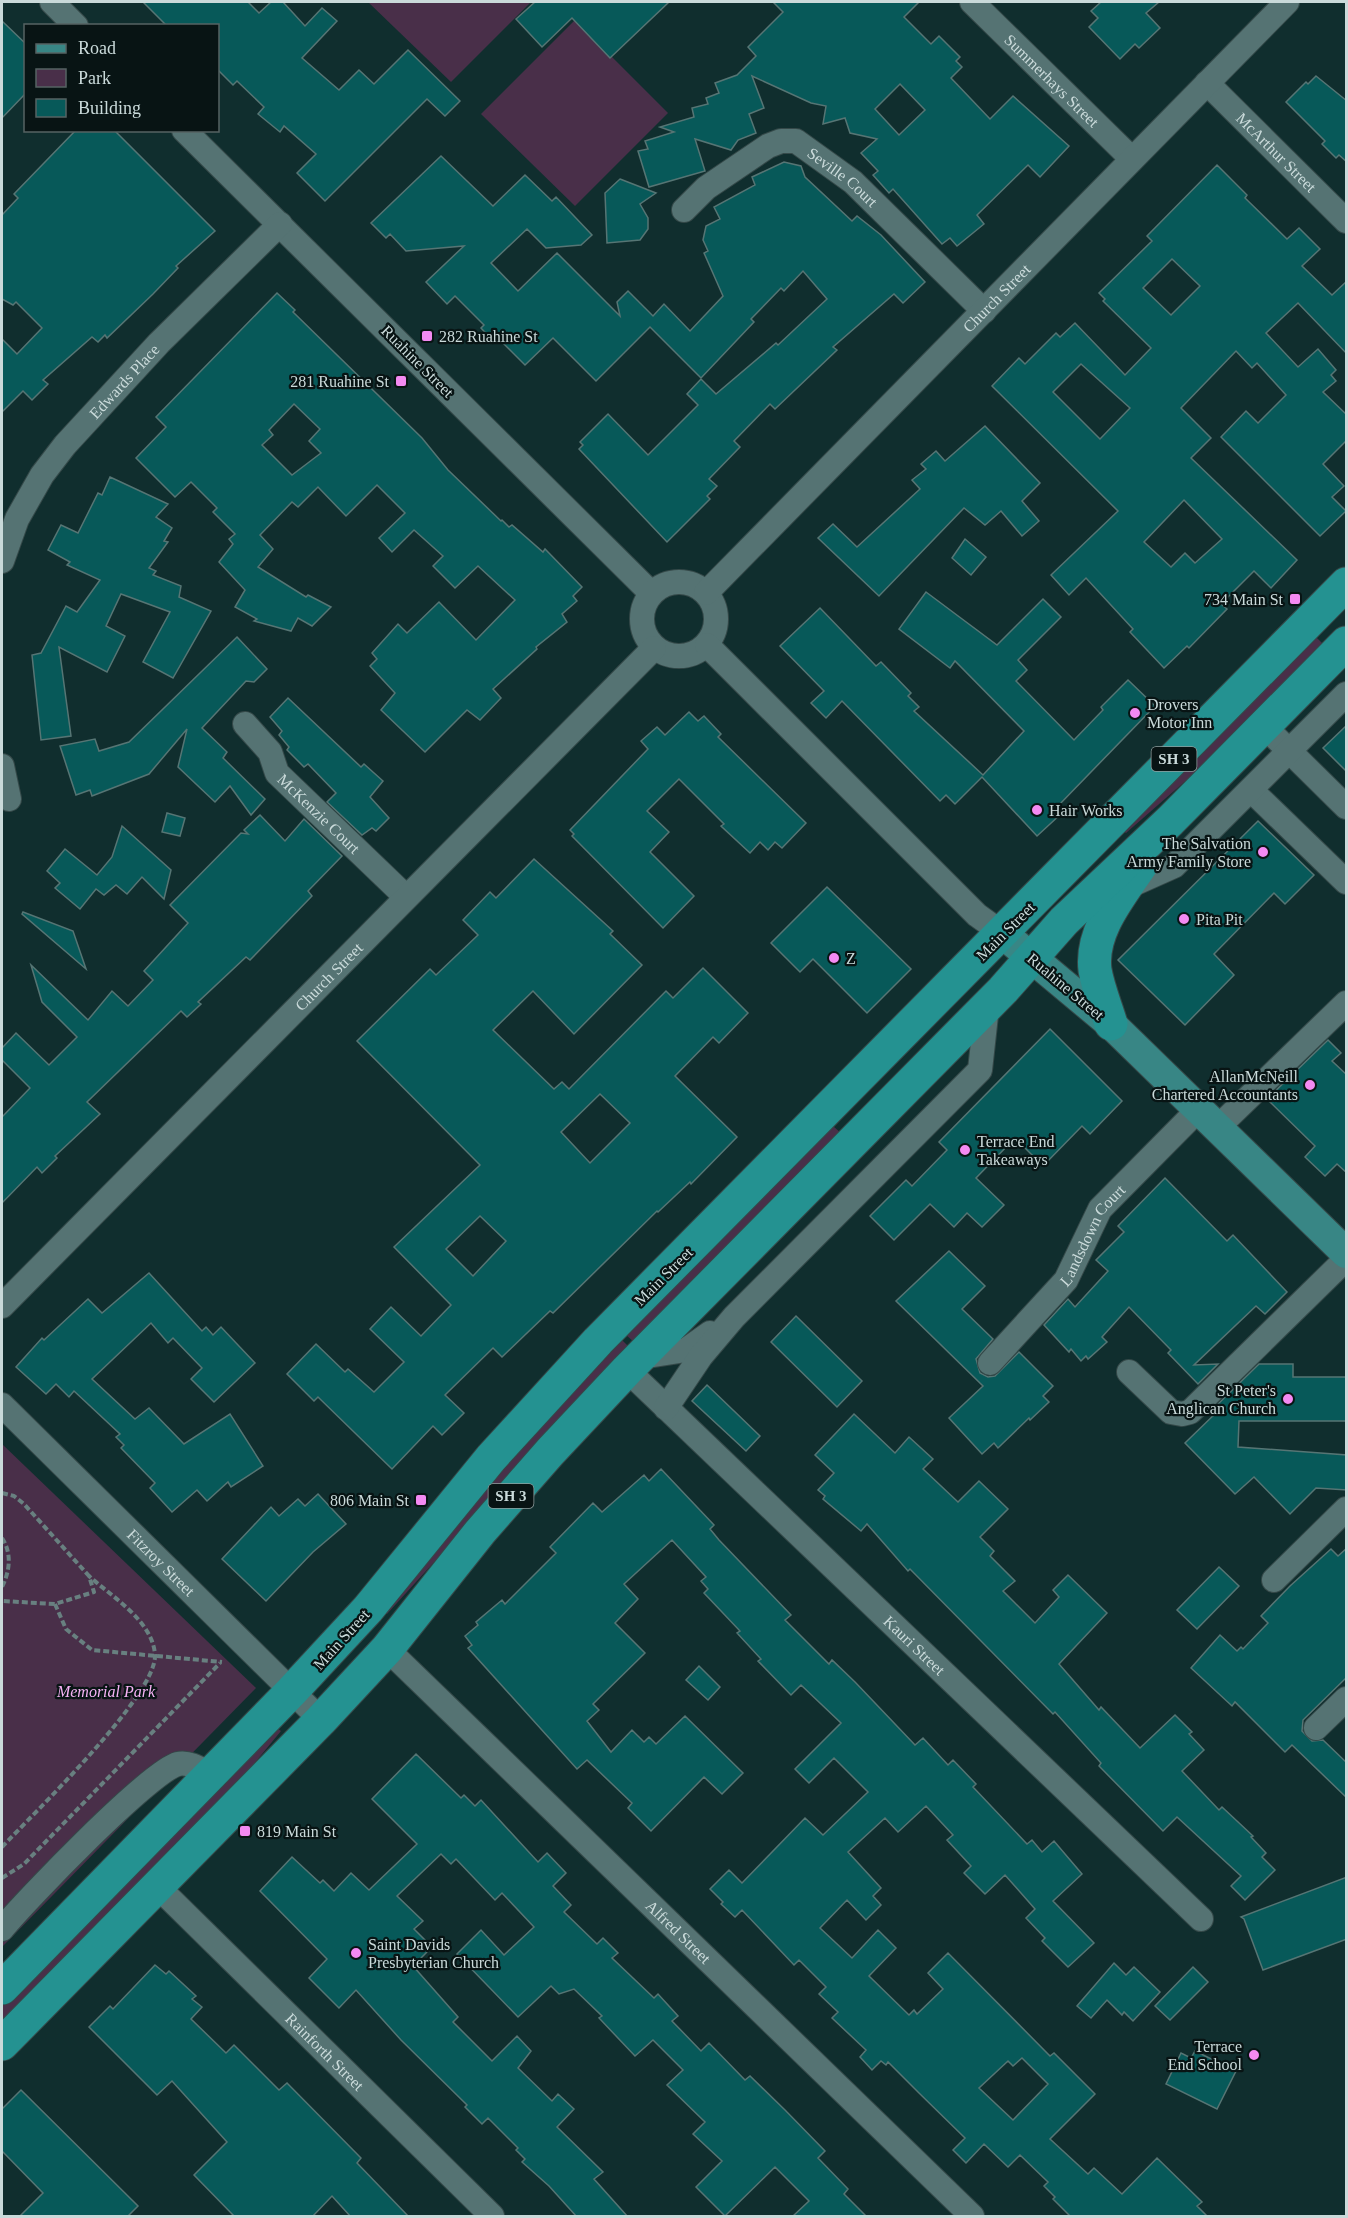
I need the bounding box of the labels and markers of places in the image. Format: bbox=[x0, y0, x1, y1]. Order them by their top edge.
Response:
place label: 282 Ruahine St bbox=[439, 328, 538, 345]
marker: 282 Ruahine St bbox=[420, 329, 434, 343]
place label: 281 Ruahine St bbox=[290, 373, 390, 390]
marker: 281 Ruahine St bbox=[394, 374, 408, 388]
place label: 734 Main St bbox=[1204, 591, 1284, 608]
marker: 734 Main St bbox=[1288, 592, 1302, 606]
place label: Drovers Motor Inn bbox=[1147, 696, 1212, 731]
marker: Drovers Motor Inn bbox=[1128, 706, 1142, 720]
place label: Hair Works bbox=[1049, 802, 1123, 819]
marker: Hair Works bbox=[1030, 803, 1044, 817]
place label: The Salvation Army Family Store bbox=[1127, 835, 1251, 871]
marker: The Salvation Army Family Store bbox=[1256, 845, 1270, 859]
place label: Pita Pit bbox=[1196, 911, 1243, 928]
marker: Pita Pit bbox=[1177, 912, 1191, 926]
place label: Z bbox=[846, 950, 856, 967]
marker: Z bbox=[827, 951, 841, 965]
place label: AllanMcNeill Chartered Accountants bbox=[1152, 1068, 1299, 1103]
marker: AllanMcNeill Chartered Accountants bbox=[1303, 1078, 1317, 1092]
place label: Terrace End Takeaways bbox=[977, 1133, 1055, 1169]
marker: Terrace End Takeaways bbox=[958, 1143, 972, 1157]
place label: St Peter's Anglican Church bbox=[1166, 1382, 1276, 1418]
marker: St Peter's Anglican Church bbox=[1281, 1392, 1295, 1406]
place label: 806 Main St bbox=[330, 1492, 410, 1509]
marker: 806 Main St bbox=[414, 1493, 428, 1507]
place label: 819 Main St bbox=[257, 1823, 337, 1840]
marker: 819 Main St bbox=[238, 1824, 252, 1838]
place label: Saint Davids Presbyterian Church bbox=[368, 1936, 499, 1972]
marker: Saint Davids Presbyterian Church bbox=[349, 1946, 363, 1960]
place label: Terrace End School bbox=[1168, 2038, 1243, 2073]
marker: Terrace End School bbox=[1247, 2048, 1261, 2062]

